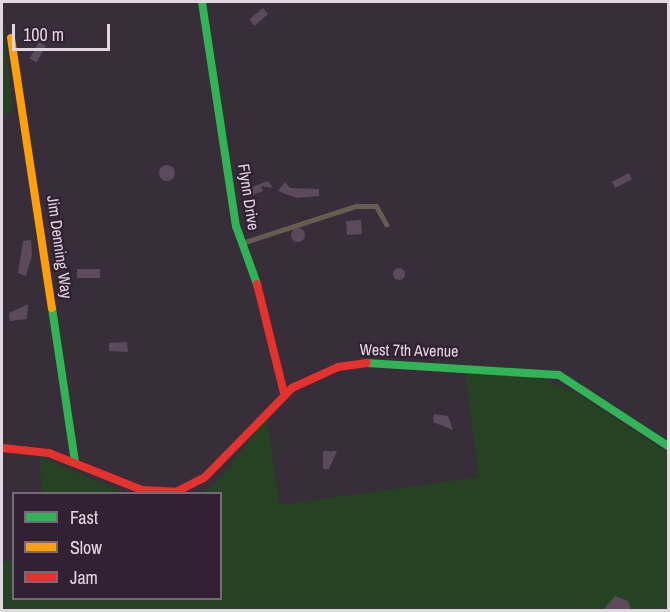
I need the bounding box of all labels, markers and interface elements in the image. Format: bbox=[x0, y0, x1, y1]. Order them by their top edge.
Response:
scale bar bbox=[15, 12, 112, 50]
text: 100 m bbox=[23, 22, 64, 47]
street label: Flynn Drive bbox=[234, 162, 264, 232]
street label: Jim Denning Way bbox=[43, 194, 77, 300]
street label: West 7th Avenue bbox=[359, 340, 459, 360]
legend bbox=[12, 492, 222, 600]
text: Fast bbox=[70, 505, 98, 530]
text: Slow bbox=[70, 535, 102, 560]
text: Jam bbox=[70, 565, 98, 590]

